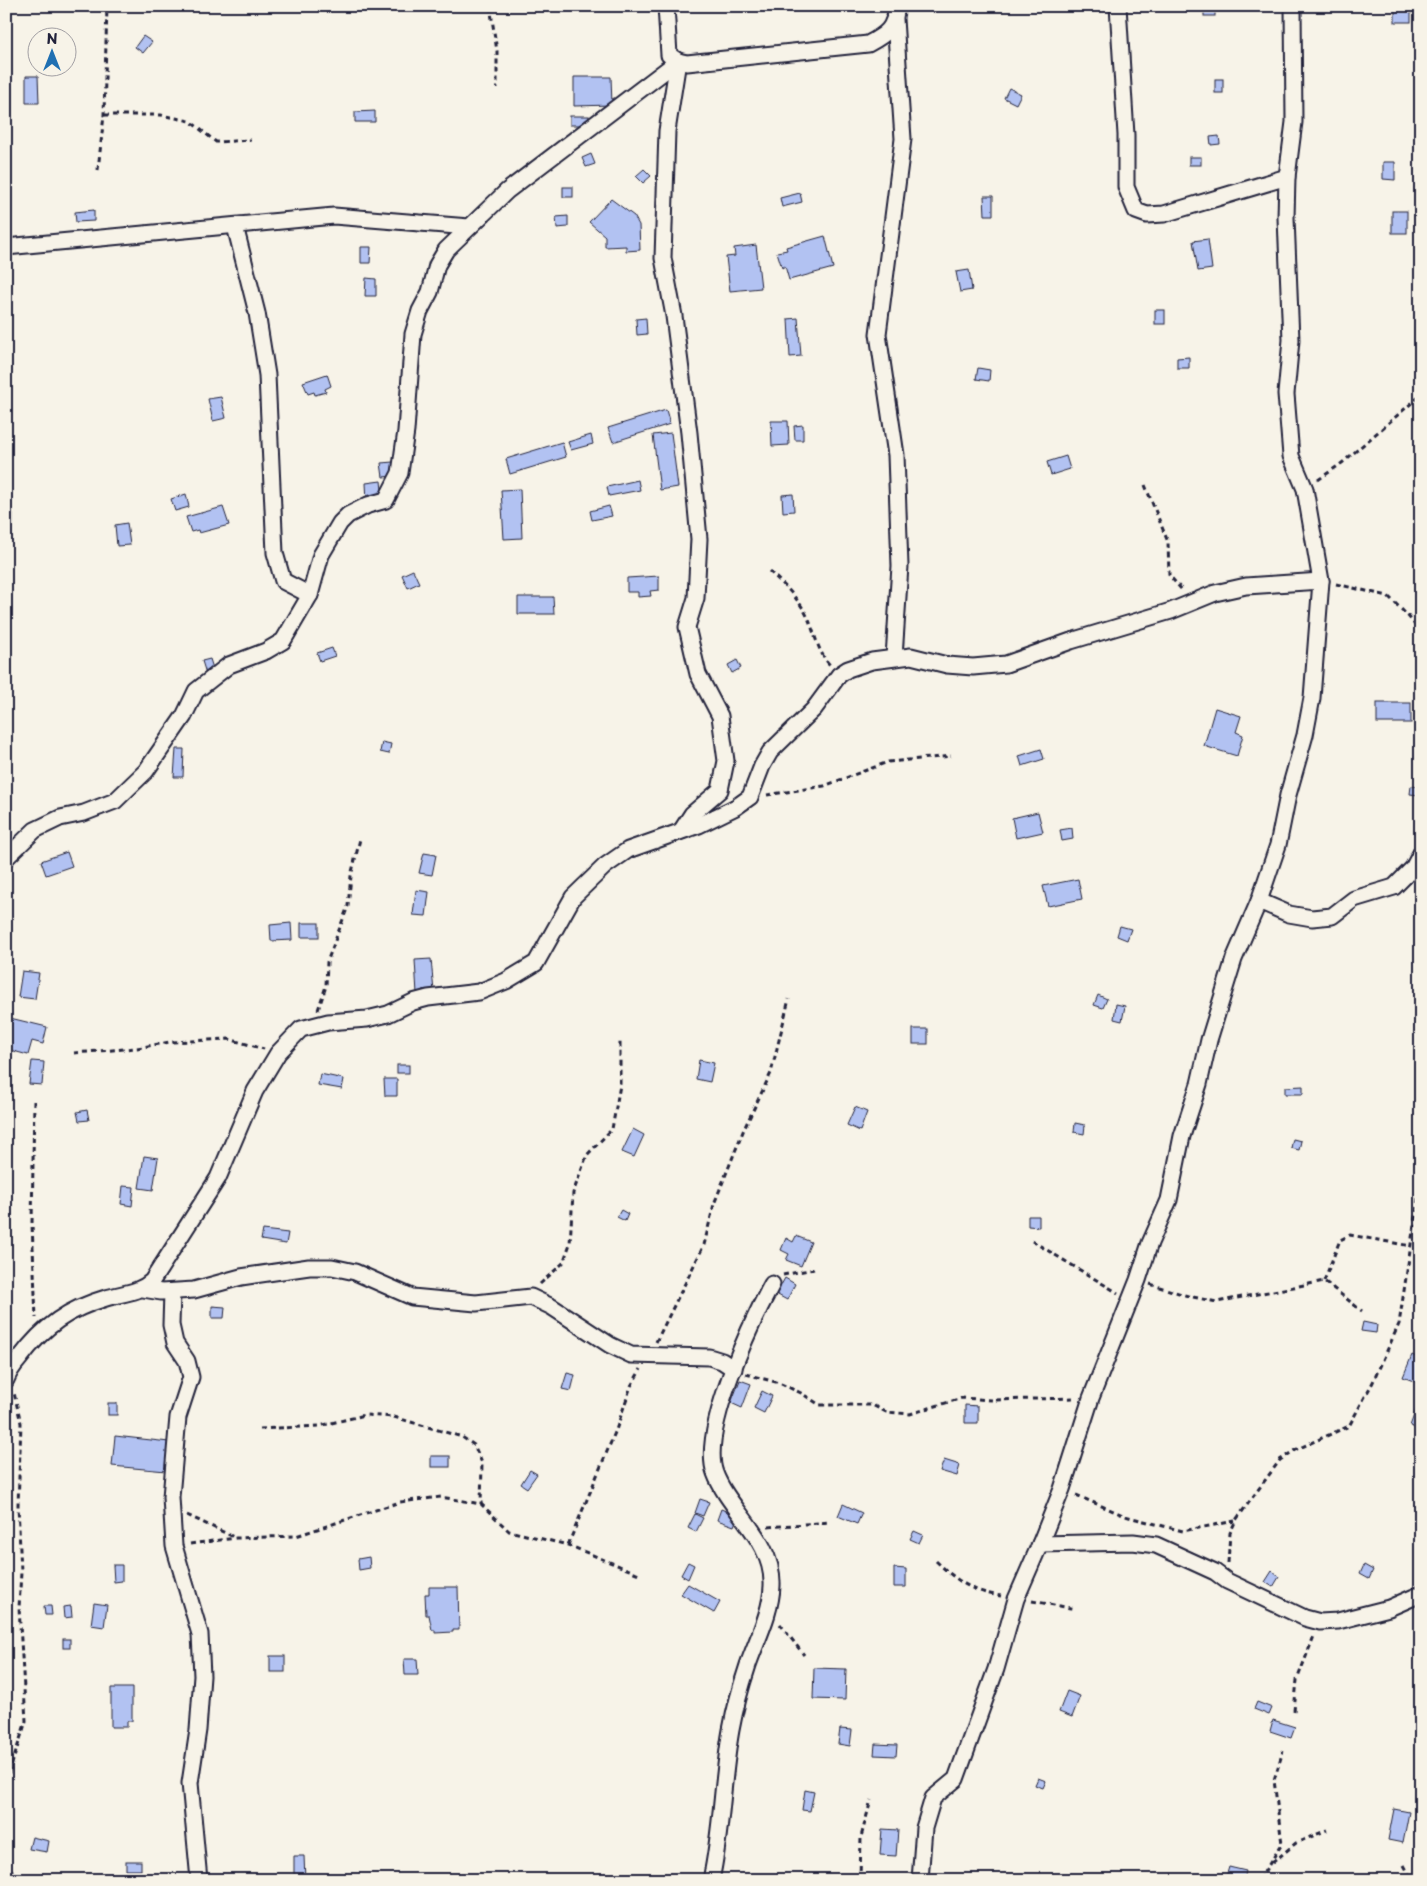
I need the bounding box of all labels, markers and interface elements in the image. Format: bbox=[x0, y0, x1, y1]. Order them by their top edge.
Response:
north arrow bbox=[28, 28, 78, 78]
text: N bbox=[46, 28, 58, 49]

